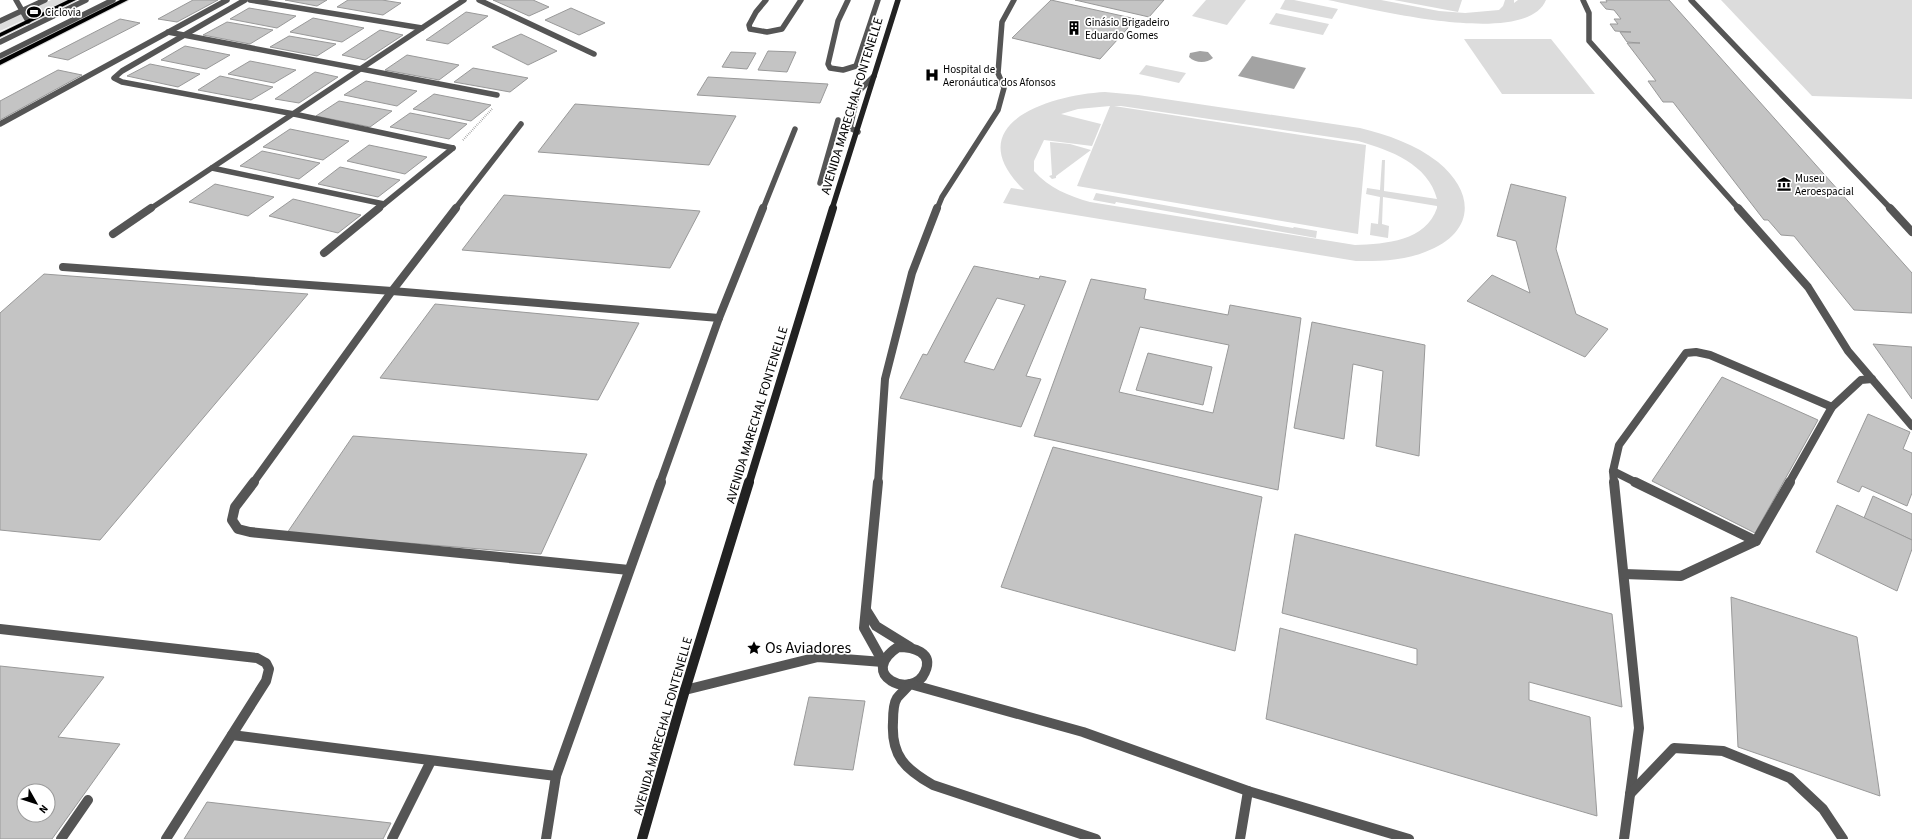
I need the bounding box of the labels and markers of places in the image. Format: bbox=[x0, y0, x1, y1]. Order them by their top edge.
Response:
sports icon: Ciclovia bbox=[26, 4, 42, 20]
place label: Ciclovia bbox=[45, 5, 81, 20]
place label: Ginásio Brigadeiro Eduardo Gomes bbox=[1085, 15, 1169, 43]
building icon: Ginásio Brigadeiro Eduardo Gomes bbox=[1066, 20, 1082, 36]
place label: Hospital de Aeronáutica dos Afonsos bbox=[943, 62, 1056, 90]
hospital icon: Hospital de Aeronáutica dos Afonsos bbox=[924, 67, 940, 83]
place label: Museu Aeroespacial bbox=[1795, 171, 1854, 199]
museum icon: Museu Aeroespacial bbox=[1776, 176, 1792, 192]
place label: Os Aviadores bbox=[765, 637, 851, 659]
place icon: Os Aviadores bbox=[746, 640, 762, 656]

